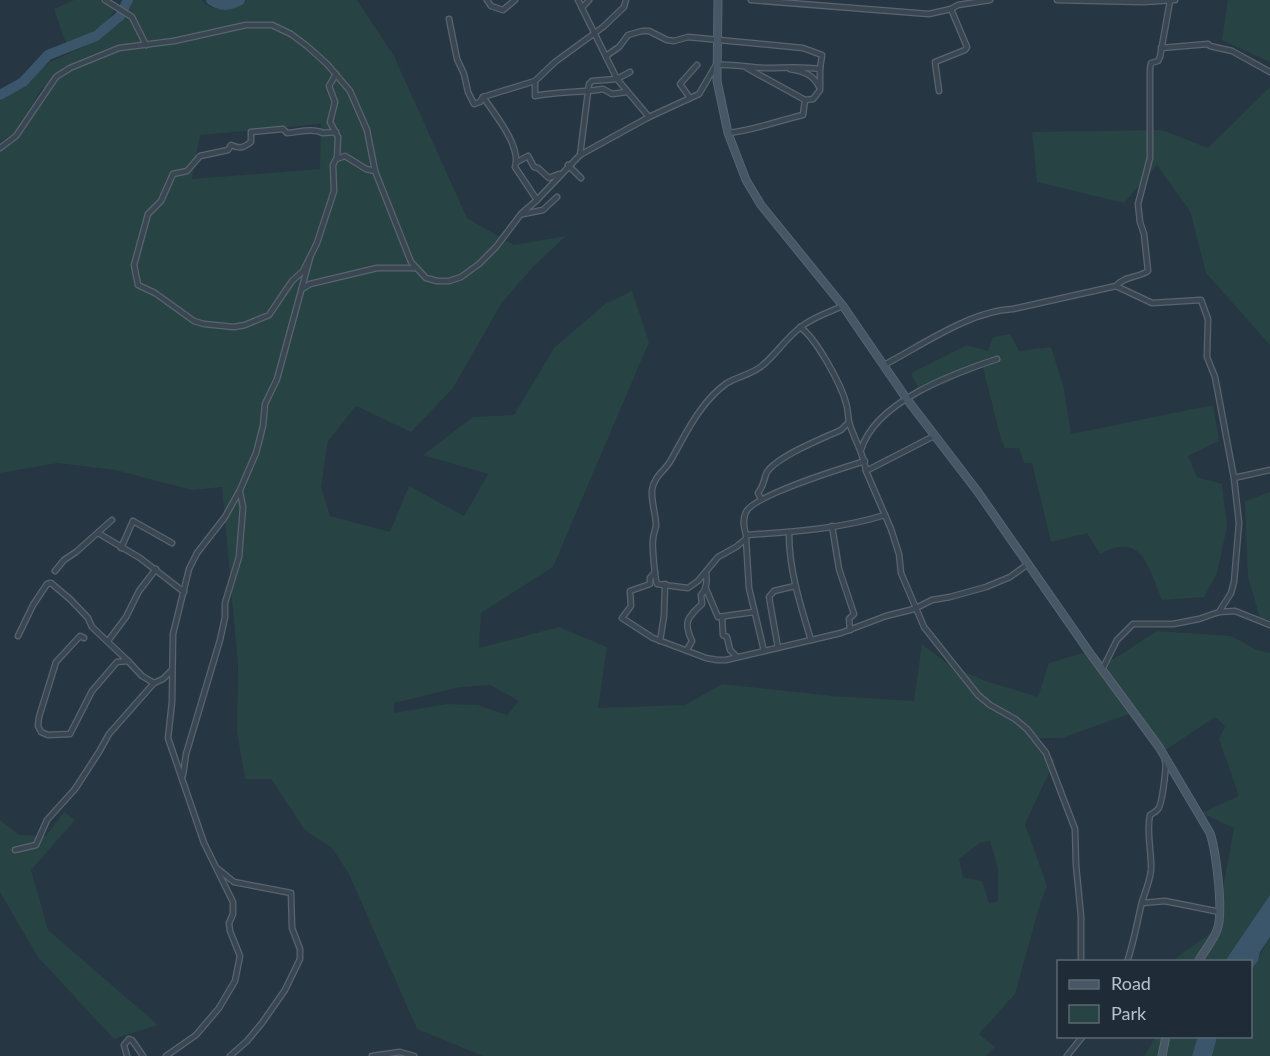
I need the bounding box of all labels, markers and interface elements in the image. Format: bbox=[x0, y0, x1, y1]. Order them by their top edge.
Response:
legend bbox=[1057, 960, 1252, 1038]
text: Road bbox=[1111, 972, 1151, 994]
text: Park bbox=[1111, 1002, 1147, 1024]

